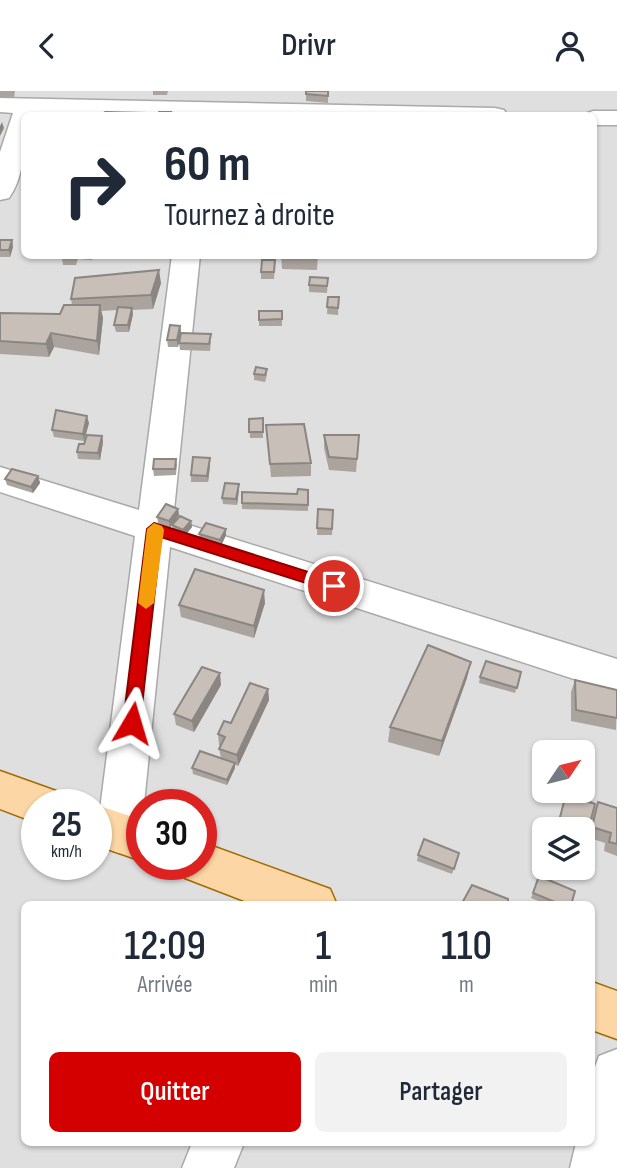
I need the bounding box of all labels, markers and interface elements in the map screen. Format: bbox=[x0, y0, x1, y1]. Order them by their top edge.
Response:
text: Drivr bbox=[281, 26, 336, 65]
icon: back bbox=[28, 27, 66, 65]
icon: person bbox=[551, 27, 589, 65]
text: 60 m bbox=[164, 136, 251, 195]
icon: right bbox=[49, 140, 140, 231]
text: Tournez à droite bbox=[164, 196, 335, 235]
pin bbox=[304, 556, 364, 616]
icon: arrive bbox=[315, 567, 353, 605]
position arrow bbox=[95, 686, 169, 760]
north arrow bbox=[532, 740, 595, 803]
map controls bbox=[532, 740, 595, 880]
speed limit sign: 30 bbox=[126, 789, 217, 880]
text: 25 bbox=[51, 804, 82, 847]
button: layers bbox=[532, 817, 595, 880]
text: km/h bbox=[51, 841, 82, 862]
text: 12:09 bbox=[124, 921, 206, 972]
text: 1 bbox=[316, 921, 331, 972]
text: 110 bbox=[441, 921, 492, 972]
text: Arrivée bbox=[137, 971, 192, 999]
text: min bbox=[309, 971, 338, 999]
text: m bbox=[459, 971, 474, 999]
button: Quitter bbox=[49, 1052, 301, 1132]
button: Partager bbox=[315, 1052, 567, 1132]

